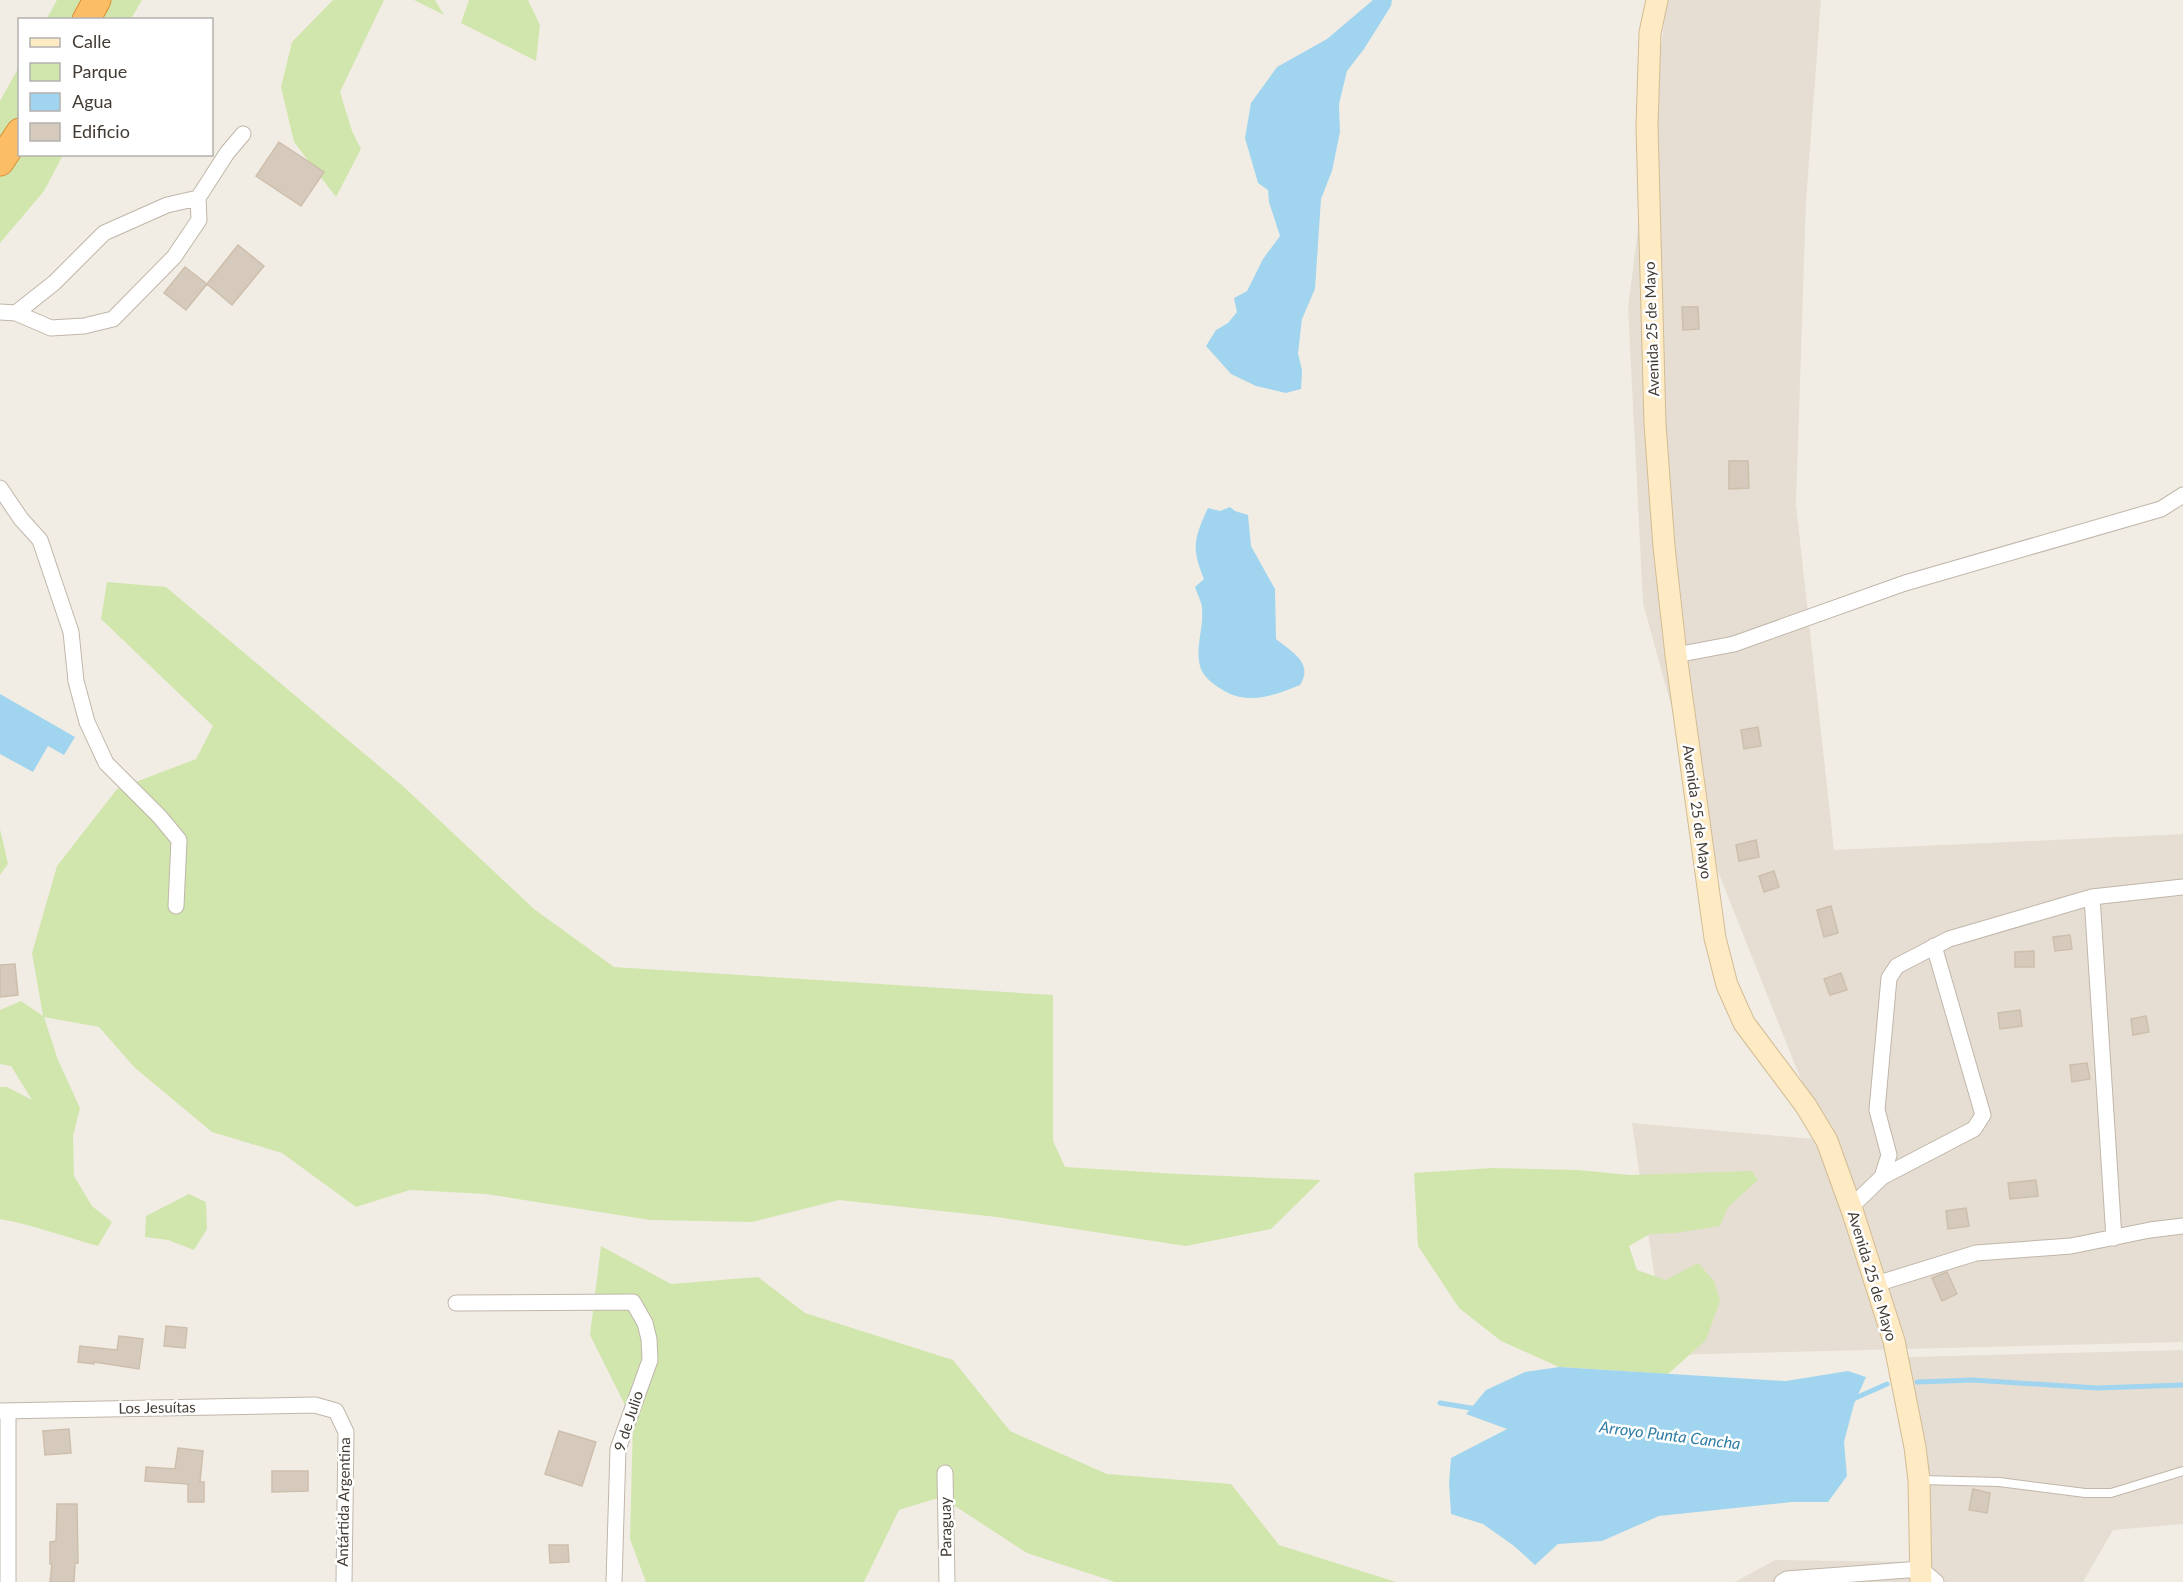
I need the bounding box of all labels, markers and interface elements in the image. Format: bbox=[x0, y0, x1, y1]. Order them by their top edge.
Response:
legend bbox=[18, 18, 213, 156]
text: Calle bbox=[72, 30, 111, 52]
text: Parque bbox=[72, 60, 127, 82]
text: Agua bbox=[72, 90, 113, 112]
text: Edificio bbox=[72, 120, 130, 142]
street label: Avenida 25 de Mayo bbox=[1640, 261, 1662, 397]
street label: Avenida 25 de Mayo bbox=[1680, 744, 1716, 880]
street label: Avenida 25 de Mayo bbox=[1845, 1208, 1901, 1343]
street label: 9 de Julio bbox=[610, 1388, 646, 1453]
street label: Los Jesuítas bbox=[118, 1397, 196, 1417]
water label: Arroyo Punta Cancha bbox=[1597, 1416, 1742, 1453]
street label: Antártida Argentina bbox=[333, 1437, 353, 1567]
street label: Paraguay bbox=[935, 1497, 955, 1557]

